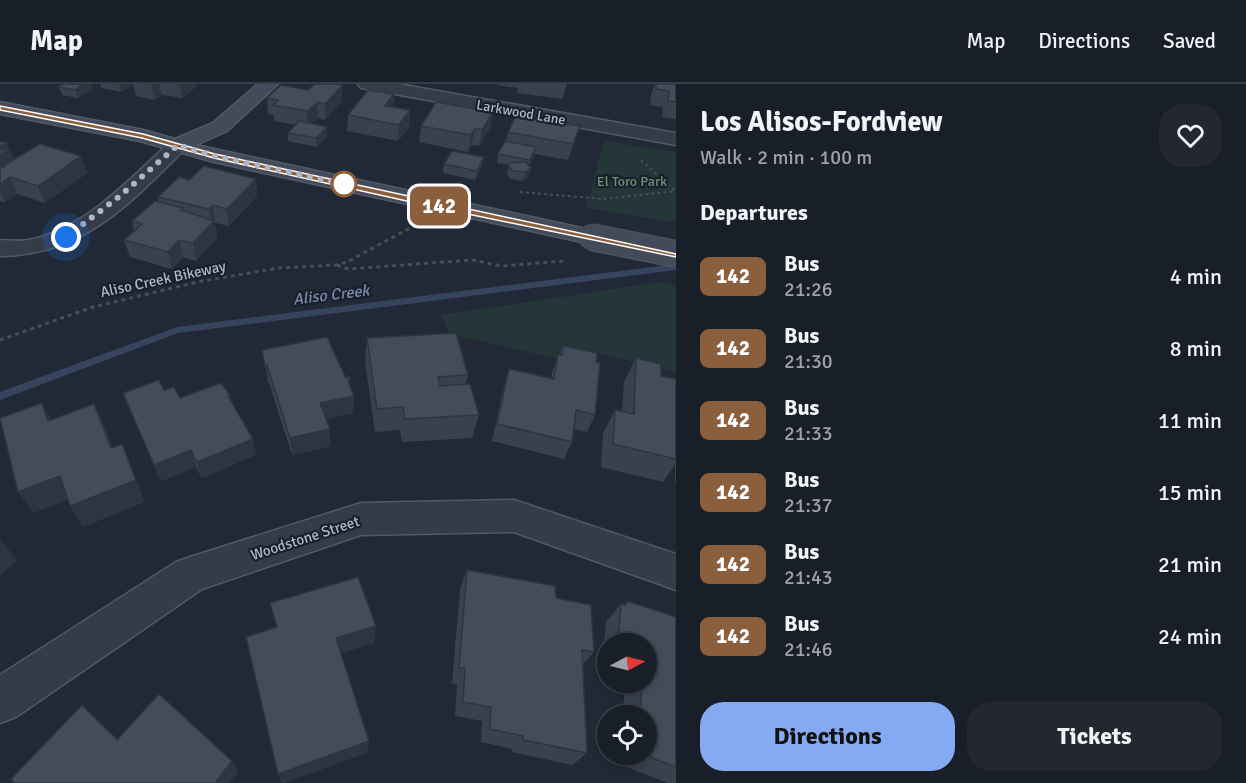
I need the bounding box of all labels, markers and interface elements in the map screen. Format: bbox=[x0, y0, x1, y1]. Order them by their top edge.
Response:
text: Map bbox=[30, 24, 83, 58]
text: Map bbox=[967, 28, 1005, 54]
text: Directions bbox=[1038, 28, 1130, 54]
text: Saved bbox=[1163, 28, 1216, 54]
street label: Larkwood Lane bbox=[475, 96, 567, 129]
button: heart bbox=[1159, 104, 1222, 167]
text: Los Alisos-Fordview bbox=[700, 105, 942, 139]
text: Walk · 2 min · 100 m bbox=[700, 145, 872, 170]
unlabelled marker bbox=[331, 171, 357, 197]
park label: El Toro Park bbox=[597, 173, 667, 190]
line badge: 142 bbox=[404, 186, 474, 226]
text: 142 bbox=[422, 193, 456, 219]
text: Departures bbox=[700, 199, 808, 226]
your location bbox=[51, 222, 81, 252]
text: Bus bbox=[784, 250, 819, 277]
street label: Aliso Creek Bikeway bbox=[99, 257, 227, 301]
text: 142 bbox=[716, 263, 750, 289]
text: 4 min bbox=[1170, 263, 1222, 290]
text: 21:26 bbox=[784, 277, 833, 302]
water label: Aliso Creek bbox=[292, 280, 372, 310]
text: Bus bbox=[784, 322, 819, 349]
text: 142 bbox=[716, 335, 750, 361]
text: 8 min bbox=[1170, 335, 1222, 362]
text: 21:30 bbox=[784, 349, 833, 374]
text: Bus bbox=[784, 394, 819, 421]
text: 142 bbox=[716, 407, 750, 433]
text: 11 min bbox=[1158, 407, 1222, 434]
text: 21:33 bbox=[784, 421, 833, 446]
text: Bus bbox=[784, 466, 819, 493]
text: 142 bbox=[716, 479, 750, 505]
text: 15 min bbox=[1158, 479, 1222, 506]
text: 21:37 bbox=[784, 493, 833, 518]
street label: Woodstone Street bbox=[248, 512, 362, 564]
text: Bus bbox=[784, 538, 819, 565]
text: 142 bbox=[716, 551, 750, 577]
text: 21 min bbox=[1158, 551, 1222, 578]
text: 21:43 bbox=[784, 565, 833, 590]
text: Bus bbox=[784, 610, 819, 637]
text: 142 bbox=[716, 623, 750, 649]
text: 24 min bbox=[1158, 623, 1222, 650]
north arrow bbox=[597, 633, 657, 693]
map controls bbox=[597, 633, 657, 765]
text: 21:46 bbox=[784, 637, 833, 662]
button: Directions bbox=[700, 702, 955, 771]
button: Tickets bbox=[967, 702, 1222, 771]
button: locate bbox=[597, 705, 657, 765]

